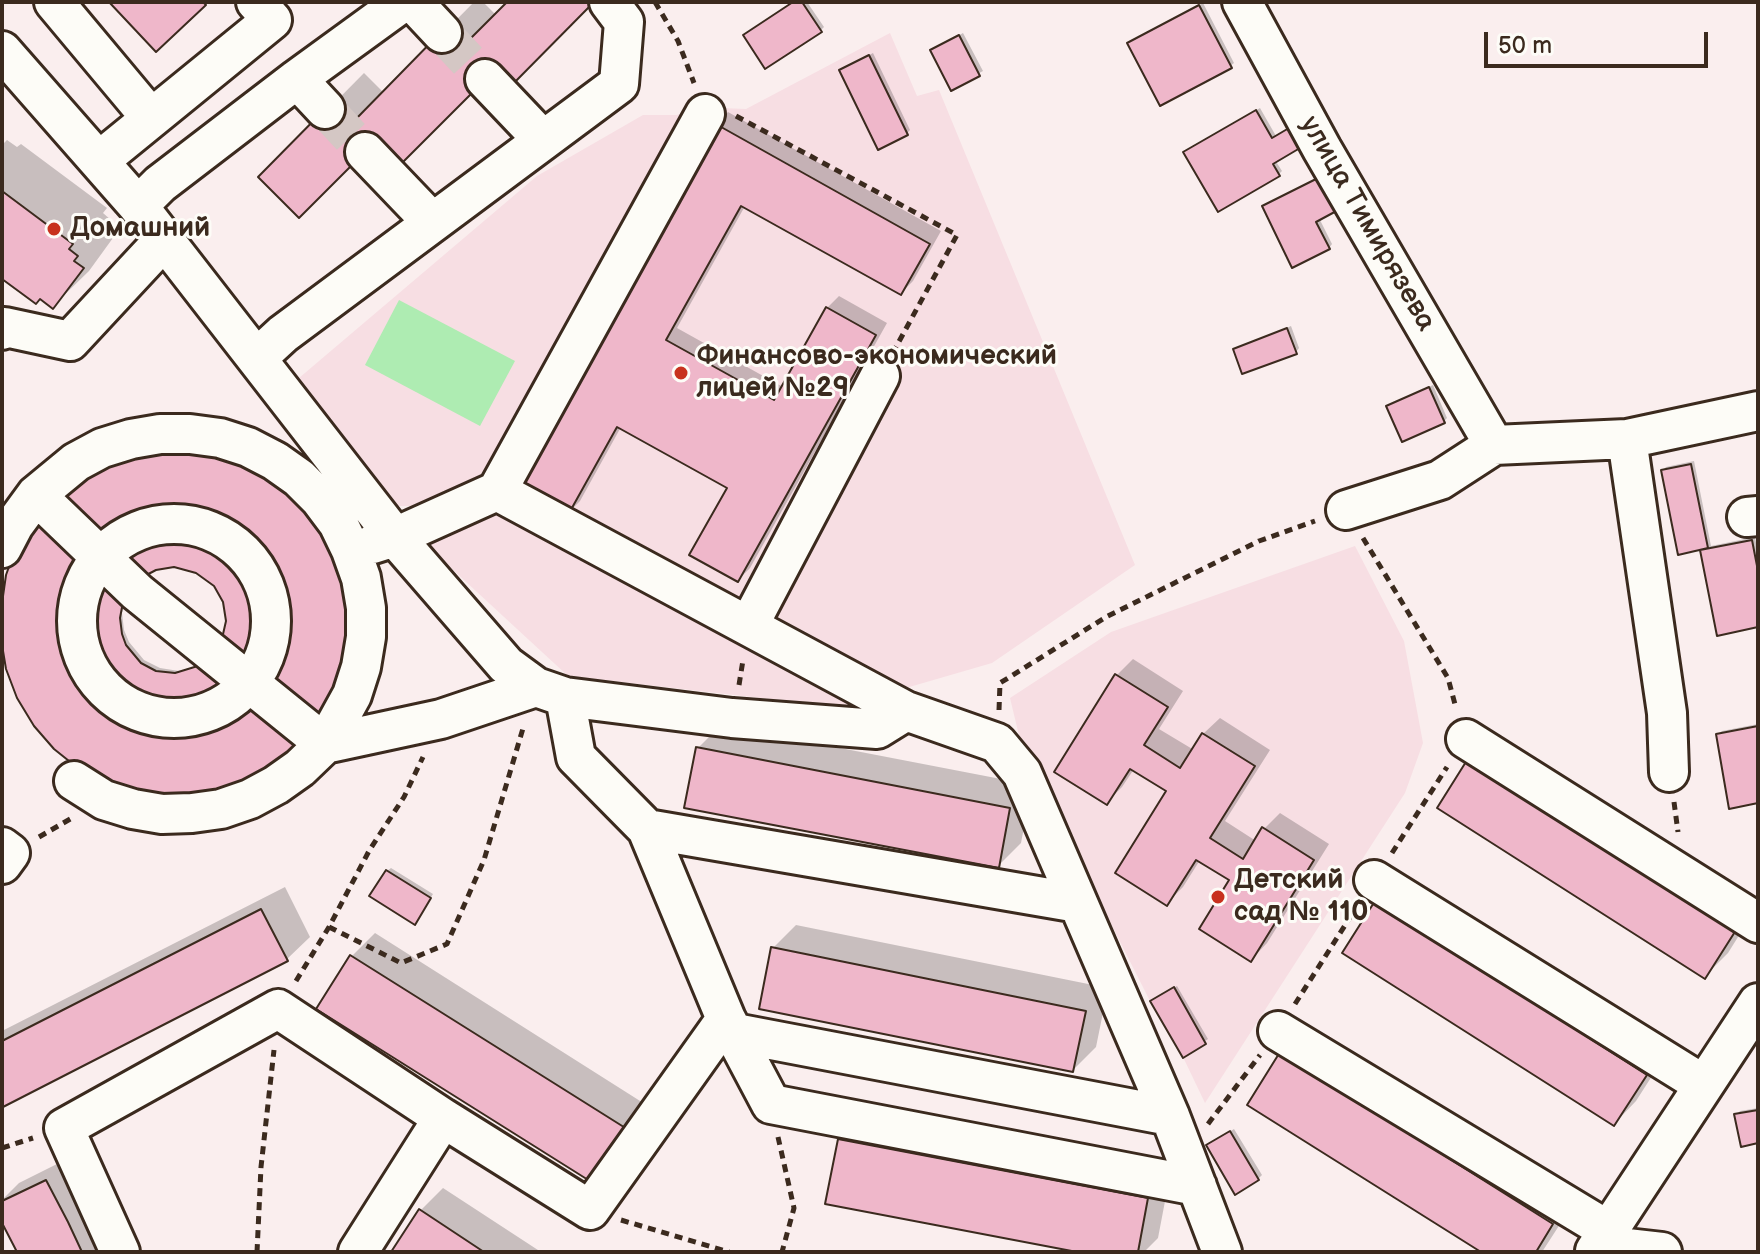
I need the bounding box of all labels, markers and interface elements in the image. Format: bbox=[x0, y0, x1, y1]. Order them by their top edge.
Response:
scale bar bbox=[1488, 16, 1712, 66]
text: 50 m bbox=[1498, 31, 1552, 60]
street label: улица Тимирязева bbox=[1292, 111, 1442, 337]
place label: Домашний bbox=[70, 212, 210, 246]
marker: Домашний bbox=[45, 220, 63, 238]
place label: Финансово-экономический лицей №29 bbox=[697, 340, 1057, 406]
marker: Финансово-экономический лицей №29 bbox=[672, 364, 690, 382]
place label: Детский сад № 110 bbox=[1234, 864, 1368, 930]
marker: Детский сад № 110 bbox=[1209, 888, 1227, 906]

